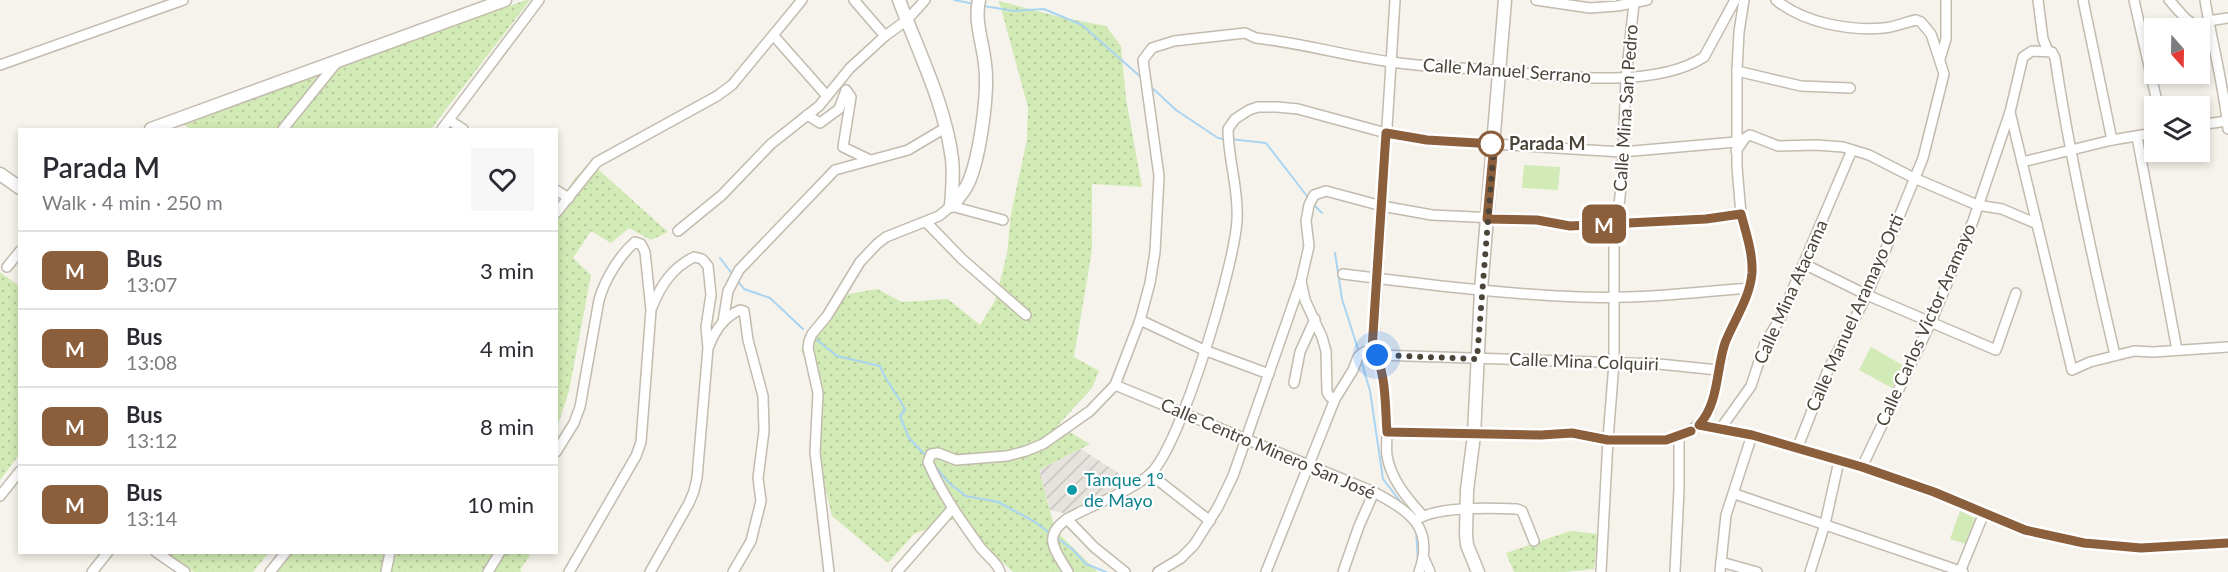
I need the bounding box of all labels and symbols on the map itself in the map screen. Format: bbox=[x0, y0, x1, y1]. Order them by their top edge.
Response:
north arrow bbox=[2144, 18, 2210, 84]
street label: Calle Mina San Pedro bbox=[1608, 24, 1642, 192]
street label: Calle Manuel Serrano bbox=[1422, 53, 1592, 87]
marker: Parada M bbox=[1478, 131, 1504, 157]
place label: Parada M bbox=[1509, 132, 1585, 154]
line badge: M bbox=[1584, 204, 1624, 244]
street label: Calle Manuel Aramayo Orti bbox=[1801, 211, 1908, 415]
street label: Calle Mina Atacama bbox=[1748, 216, 1832, 367]
street label: Calle Carlos Victor Aramayo bbox=[1870, 220, 1980, 429]
your location bbox=[1362, 340, 1392, 370]
street label: Calle Mina Colquiri bbox=[1509, 347, 1659, 375]
street label: Calle Centro Minero San José bbox=[1158, 393, 1379, 503]
place label: Tanque 1° de Mayo bbox=[1084, 468, 1164, 511]
marker: Tanque 1° de Mayo bbox=[1065, 483, 1079, 497]

